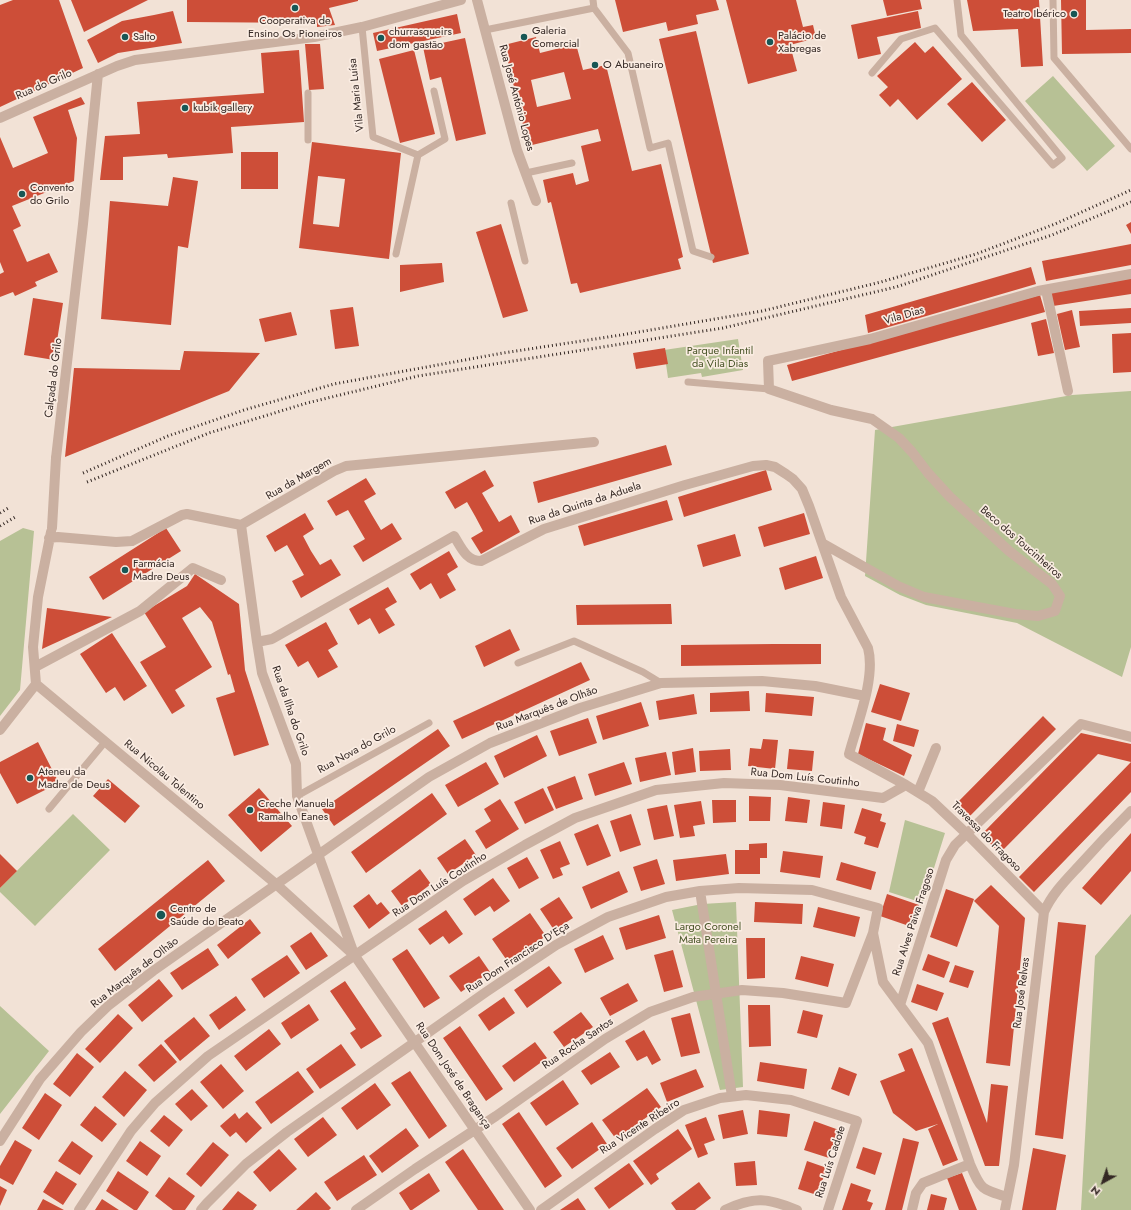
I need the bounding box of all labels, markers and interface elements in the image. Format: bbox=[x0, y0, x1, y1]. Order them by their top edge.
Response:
marker: Cooperativa de Ensino Os Pioneiros bbox=[290, 3, 300, 13]
place label: Teatro Ibérico bbox=[1003, 7, 1066, 21]
marker: Teatro Ibérico bbox=[1069, 9, 1079, 19]
place label: Cooperativa de Ensino Os Pioneiros bbox=[248, 14, 342, 40]
place label: Galeria Comercial bbox=[532, 24, 579, 50]
place label: churrasqueirs dom gastão bbox=[389, 25, 452, 51]
place label: Palácio de Xabregas bbox=[778, 29, 826, 55]
place label: Salto bbox=[133, 30, 155, 44]
marker: Salto bbox=[120, 32, 130, 42]
marker: Galeria Comercial bbox=[519, 32, 529, 42]
marker: churrasqueirs dom gastão bbox=[376, 33, 386, 43]
marker: Palácio de Xabregas bbox=[765, 37, 775, 47]
street label: Rua José António Lopes bbox=[495, 43, 537, 153]
street label: Vila Maria Luísa bbox=[347, 58, 367, 132]
place label: O Abuaneiro bbox=[603, 58, 663, 72]
marker: O Abuaneiro bbox=[590, 60, 600, 70]
street label: Rua do Grilo bbox=[14, 67, 74, 103]
place label: kubik gallery bbox=[193, 101, 252, 115]
marker: kubik gallery bbox=[180, 103, 190, 113]
place label: Convento do Grilo bbox=[30, 181, 74, 207]
marker: Convento do Grilo bbox=[17, 189, 27, 199]
street label: Vila Dias bbox=[882, 304, 926, 328]
street label: Calçada do Grilo bbox=[43, 337, 65, 419]
park label: Parque Infantil da Vila Dias bbox=[687, 344, 753, 370]
street label: Rua da Margem bbox=[264, 455, 334, 503]
street label: Rua da Quinta da Aduela bbox=[527, 480, 643, 528]
street label: Beco dos Toucinheiros bbox=[977, 504, 1065, 582]
place label: Farmácia Madre Deus bbox=[133, 557, 189, 583]
marker: Farmácia Madre Deus bbox=[120, 565, 130, 575]
street label: Rua da Ilha do Grilo bbox=[268, 664, 312, 758]
street label: Rua Marquês de Olhão bbox=[495, 684, 599, 734]
street label: Rua Nova do Grilo bbox=[315, 723, 399, 777]
street label: Rua Nicolau Tolentino bbox=[121, 737, 207, 813]
place label: Ateneu da Madre de Deus bbox=[38, 765, 110, 791]
street label: Rua Dom Luís Coutinho bbox=[750, 766, 860, 790]
marker: Ateneu da Madre de Deus bbox=[25, 773, 35, 783]
place label: Creche Manuela Ramalho Eanes bbox=[258, 797, 334, 823]
street label: Travessa do Fragoso bbox=[948, 799, 1024, 875]
marker: Creche Manuela Ramalho Eanes bbox=[245, 805, 255, 815]
street label: Rua Dom Luís Coutinho bbox=[391, 850, 489, 920]
street label: Rua Alves Paiva Fragoso bbox=[890, 866, 938, 978]
place label: Centro de Saúde do Beato bbox=[170, 902, 244, 928]
marker: Centro de Saúde do Beato bbox=[155, 909, 167, 921]
street label: Rua Dom Francisco D'Eça bbox=[464, 920, 572, 996]
park label: Largo Coronel Mata Pereira bbox=[675, 920, 741, 946]
street label: Rua Marquês de Olhão bbox=[89, 935, 181, 1011]
street label: Rua José Relvas bbox=[1011, 957, 1033, 1029]
street label: Rua Rocha Santos bbox=[540, 1015, 616, 1073]
street label: Rua Dom José de Bragança bbox=[412, 1020, 494, 1132]
street label: Rua Vicente Ribeiro bbox=[598, 1096, 682, 1158]
street label: Rua Luís Cadote bbox=[813, 1124, 849, 1200]
north arrow bbox=[1083, 1162, 1123, 1202]
text: N bbox=[1087, 1182, 1104, 1200]

